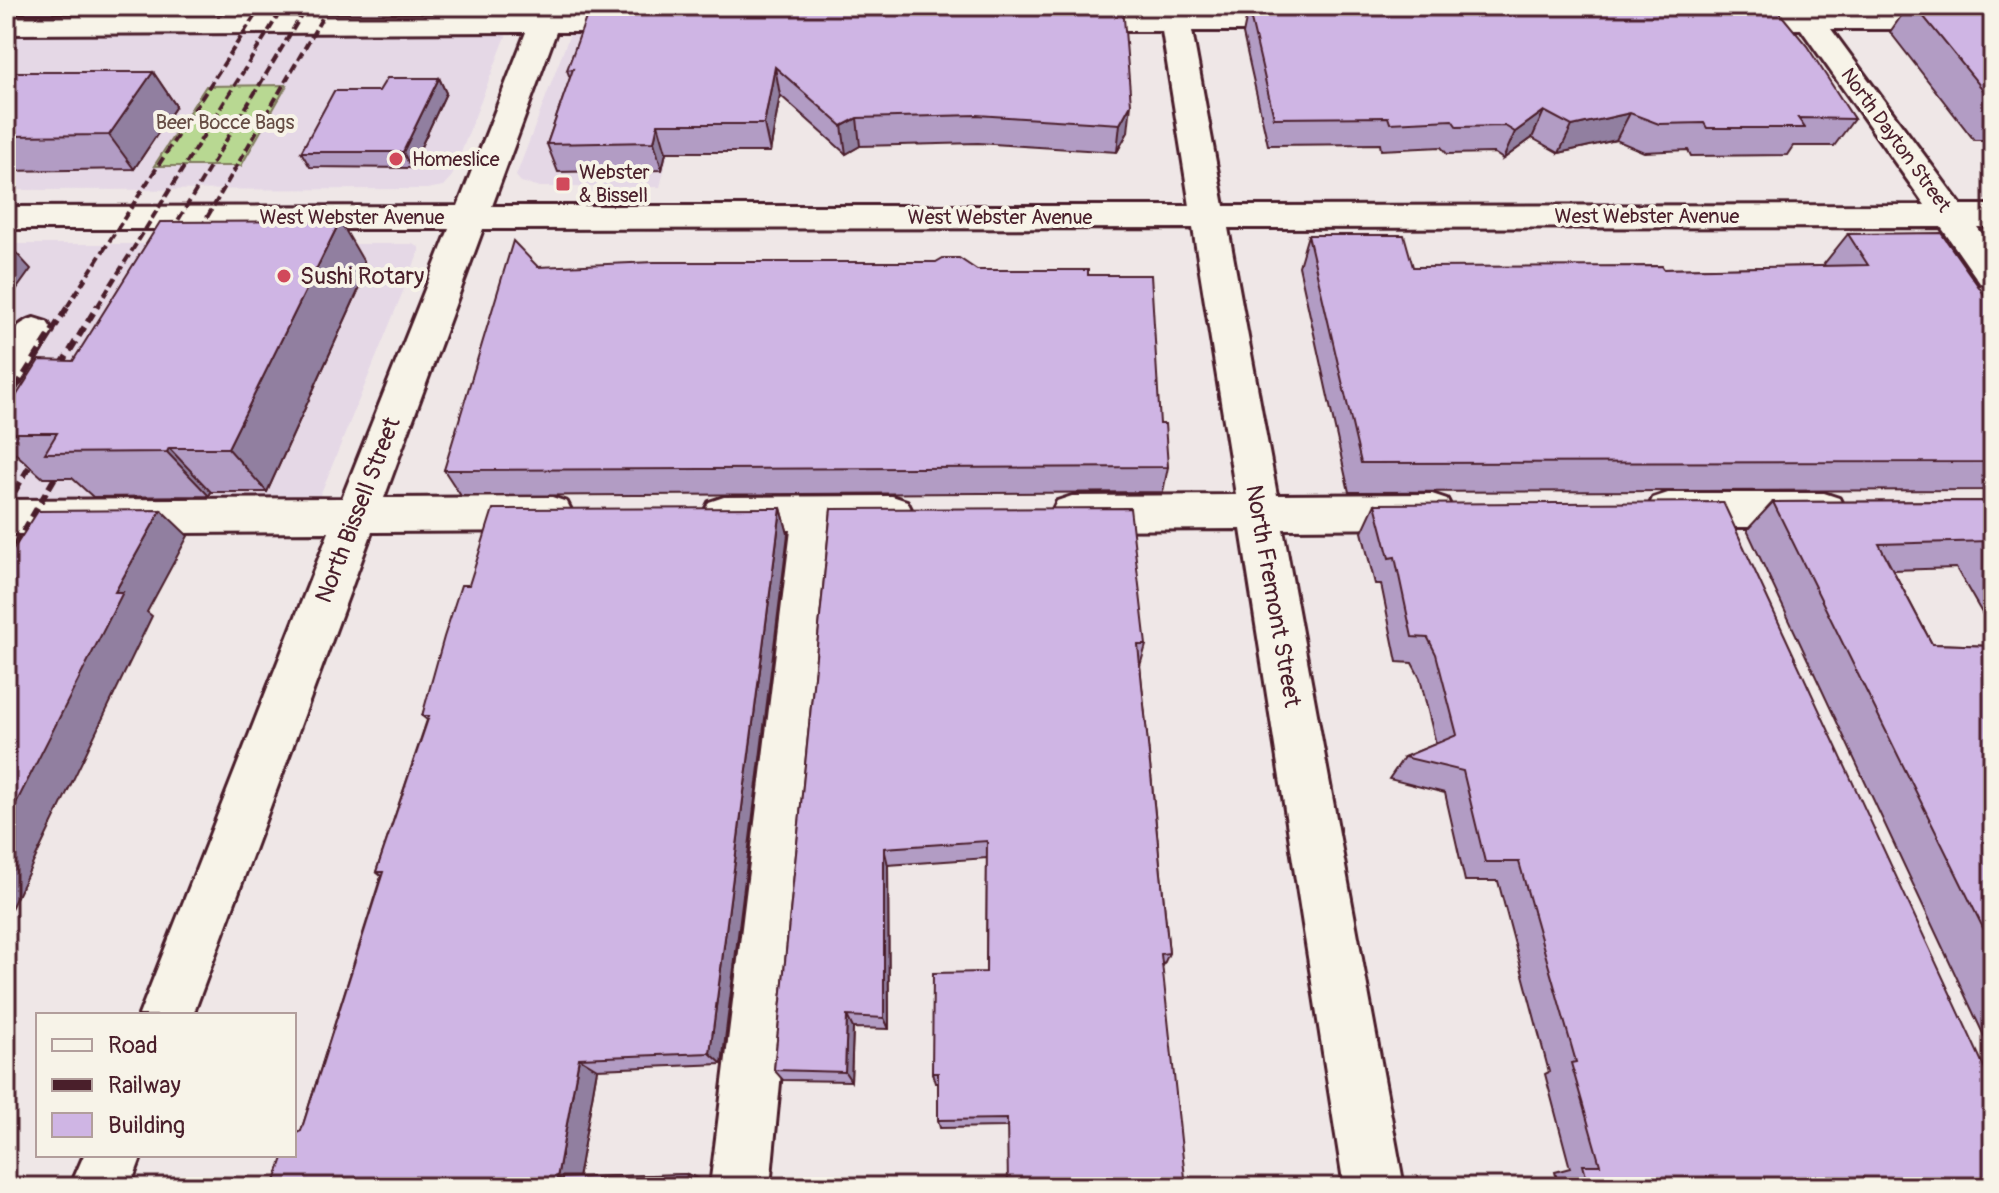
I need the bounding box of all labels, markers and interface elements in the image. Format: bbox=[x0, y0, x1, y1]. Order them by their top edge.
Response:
street label: North Dayton Street bbox=[1835, 63, 1957, 218]
park label: Beer Bocce Bags bbox=[156, 110, 294, 135]
place label: Homeslice bbox=[412, 147, 500, 172]
marker: Homeslice bbox=[387, 150, 405, 168]
place label: Webster & Bissell bbox=[579, 160, 650, 208]
marker: Webster & Bissell bbox=[554, 175, 572, 193]
street label: West Webster Avenue bbox=[1555, 204, 1740, 229]
street label: West Webster Avenue bbox=[260, 205, 445, 230]
street label: West Webster Avenue bbox=[908, 205, 1093, 230]
place label: Sushi Rotary bbox=[300, 262, 424, 291]
marker: Sushi Rotary bbox=[275, 267, 293, 285]
street label: North Bissell Street bbox=[309, 413, 407, 607]
street label: North Fremont Street bbox=[1239, 483, 1307, 710]
legend bbox=[36, 1013, 296, 1157]
text: Road bbox=[108, 1031, 158, 1060]
text: Railway bbox=[108, 1071, 181, 1100]
text: Building bbox=[108, 1111, 185, 1140]

